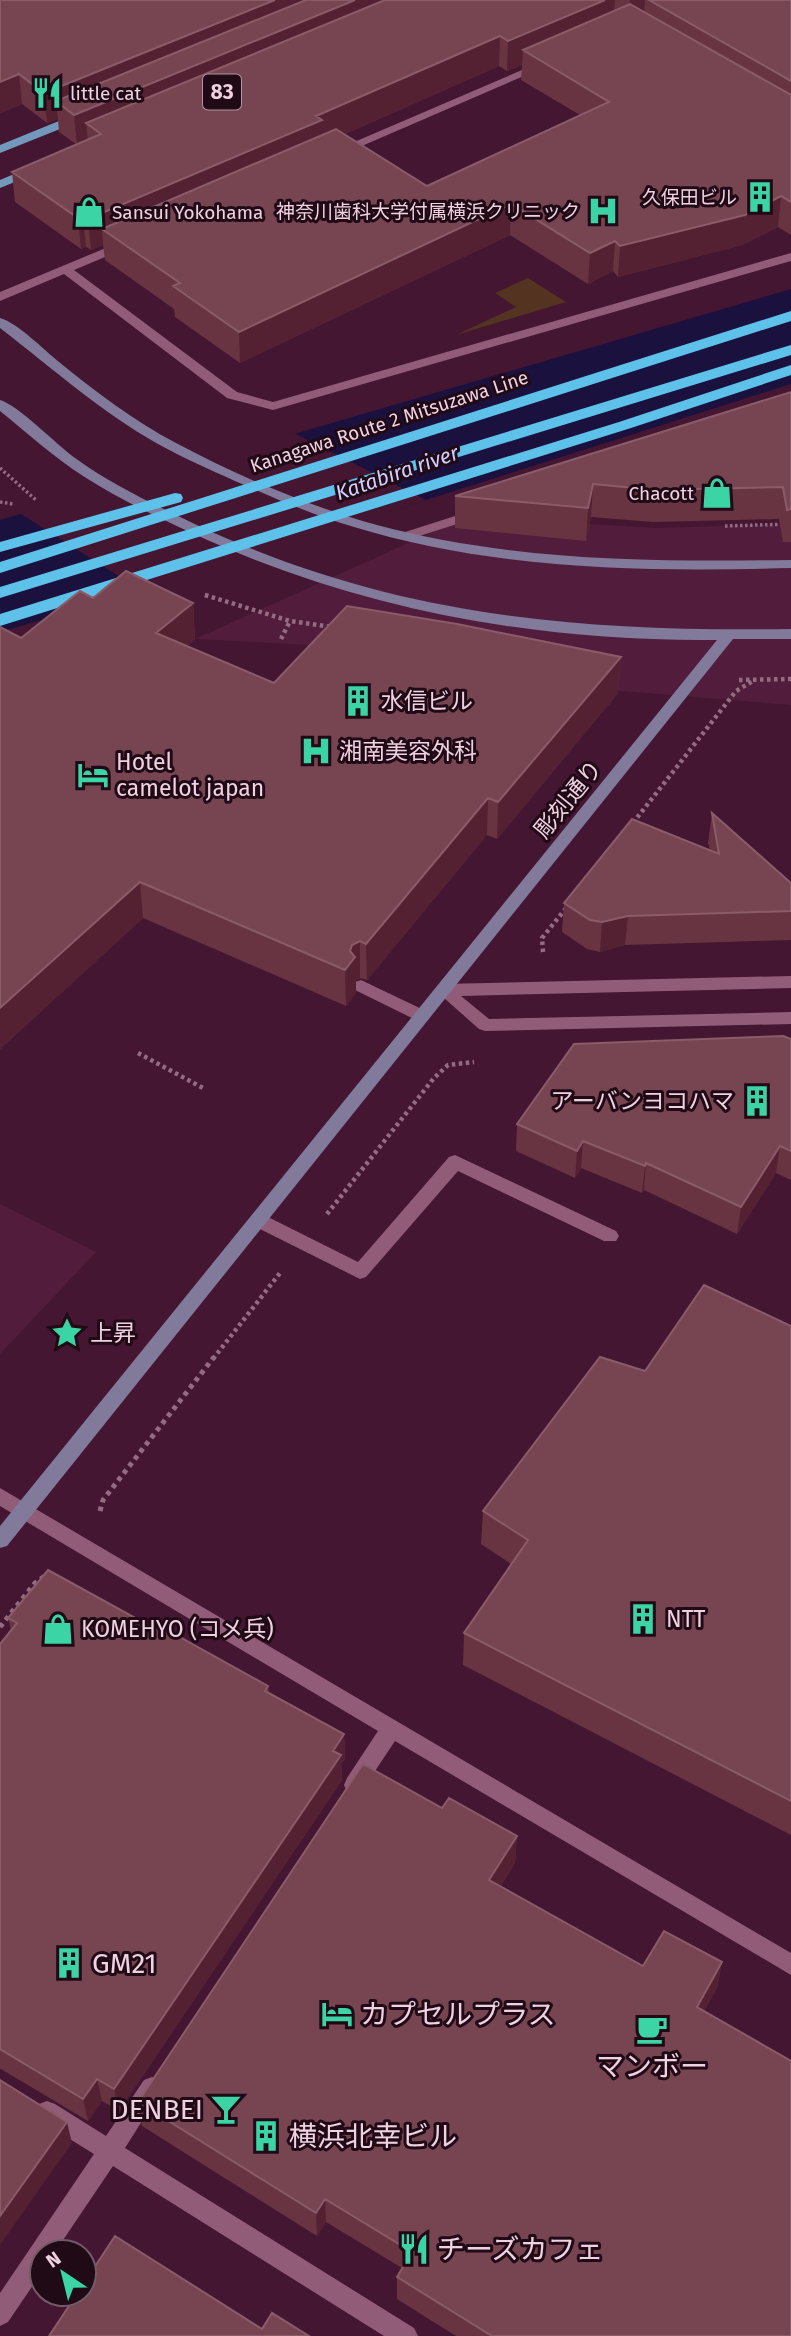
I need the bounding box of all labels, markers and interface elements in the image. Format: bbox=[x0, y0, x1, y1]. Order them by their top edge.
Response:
road number: 83 bbox=[203, 74, 241, 110]
restaurant icon: little cat bbox=[30, 76, 64, 110]
place label: little cat bbox=[70, 82, 142, 105]
building icon: 久保田ビル bbox=[743, 180, 777, 214]
place label: 久保田ビル bbox=[642, 186, 737, 209]
hospital icon: 神奈川歯科大学付属横浜クリニック bbox=[586, 194, 620, 228]
shop icon: Sansui Yokohama bbox=[72, 195, 106, 229]
place label: 神奈川歯科大学付属横浜クリニック bbox=[276, 200, 580, 223]
place label: Sansui Yokohama bbox=[112, 201, 263, 224]
street label: Kanagawa Route 2 Mitsuzawa Line bbox=[247, 366, 531, 477]
water label: Katabira river bbox=[332, 439, 463, 506]
shop icon: Chacott bbox=[700, 476, 734, 510]
place label: Chacott bbox=[629, 482, 694, 505]
building icon: 水信ビル bbox=[341, 684, 375, 718]
place label: 水信ビル bbox=[381, 687, 473, 715]
hospital icon: 湘南美容外科 bbox=[299, 734, 333, 768]
place label: 湘南美容外科 bbox=[339, 737, 477, 765]
place label: Hotel camelot japan bbox=[116, 748, 264, 802]
street label: 彫刻通り bbox=[528, 754, 608, 844]
hotel icon: Hotel camelot japan bbox=[76, 758, 110, 792]
building icon: アーバンヨコハマ bbox=[740, 1084, 774, 1118]
place label: アーバンヨコハマ bbox=[550, 1087, 734, 1115]
place icon: 上昇 bbox=[50, 1316, 84, 1350]
place label: 上昇 bbox=[90, 1319, 136, 1347]
building icon: NTT bbox=[626, 1602, 660, 1636]
place label: NTT bbox=[666, 1605, 706, 1633]
shop icon: KOMEHYO (コメ兵) bbox=[41, 1612, 75, 1646]
place label: KOMEHYO (コメ兵) bbox=[81, 1615, 274, 1643]
building icon: GM21 bbox=[52, 1946, 86, 1980]
place label: GM21 bbox=[92, 1947, 157, 1980]
hotel icon: カプセルプラス bbox=[320, 1997, 354, 2031]
place label: カプセルプラス bbox=[360, 1998, 555, 2031]
cafe icon: マンボー bbox=[635, 2012, 669, 2046]
place label: マンボー bbox=[596, 2050, 708, 2083]
bar icon: DENBEI bbox=[209, 2092, 243, 2126]
place label: DENBEI bbox=[111, 2093, 203, 2126]
building icon: 横浜北幸ビル bbox=[249, 2119, 283, 2153]
place label: 横浜北幸ビル bbox=[289, 2120, 457, 2153]
restaurant icon: チーズカフェ bbox=[397, 2232, 431, 2266]
place label: チーズカフェ bbox=[437, 2233, 604, 2266]
north arrow bbox=[28, 2238, 98, 2308]
text: N bbox=[42, 2246, 65, 2273]

